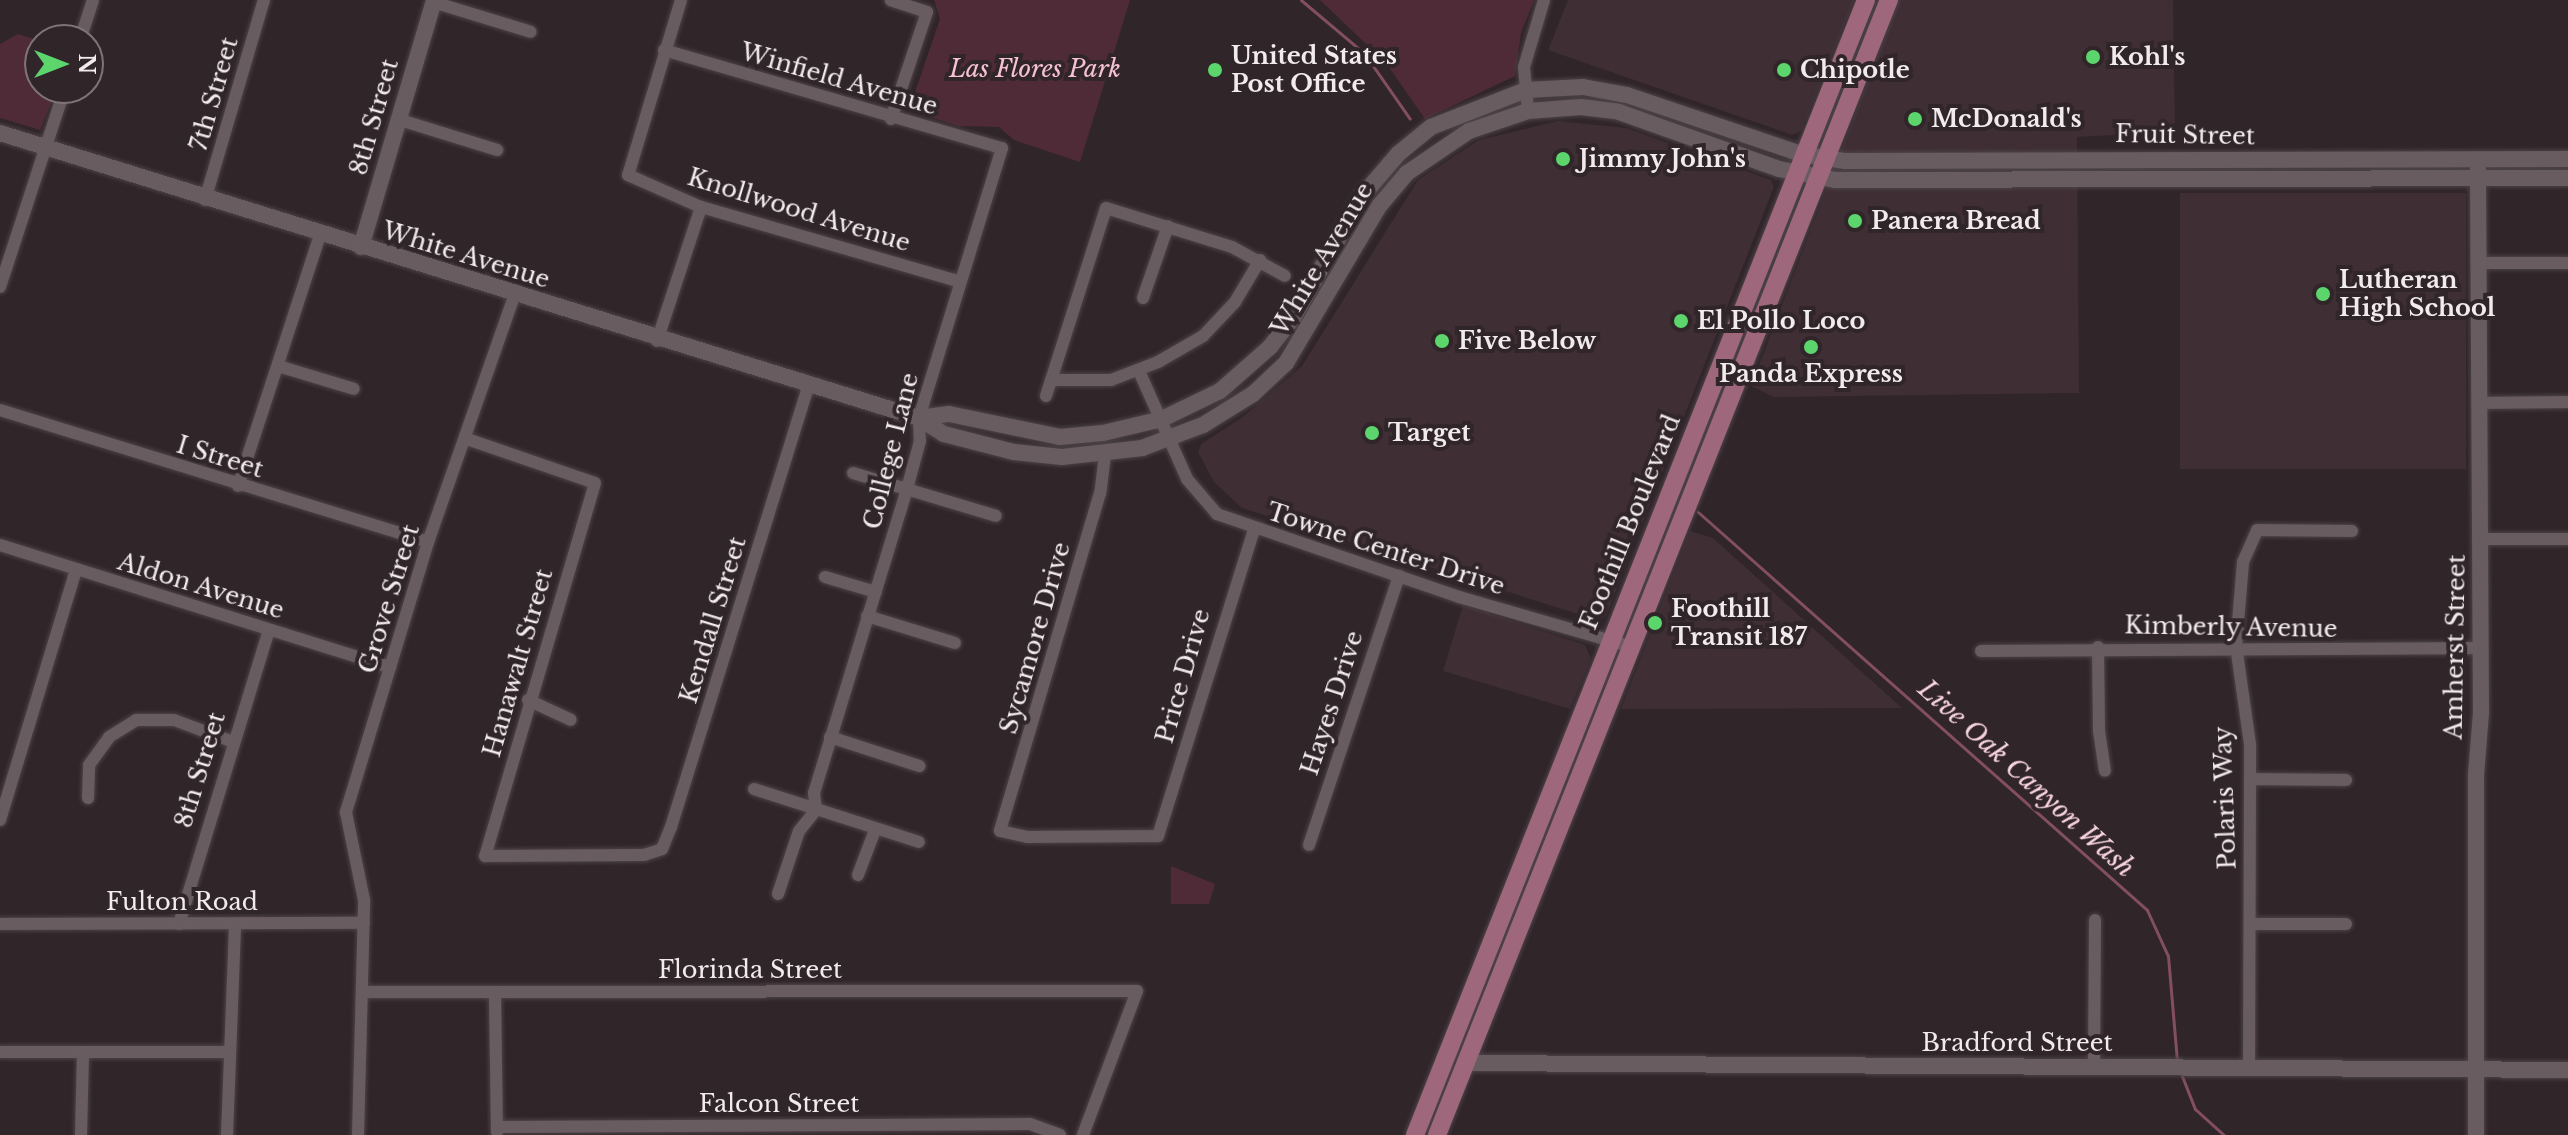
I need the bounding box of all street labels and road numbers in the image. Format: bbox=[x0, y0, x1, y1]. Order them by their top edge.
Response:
street label: 7th Street bbox=[184, 34, 244, 154]
street label: Winfield Avenue bbox=[737, 37, 941, 121]
street label: 8th Street bbox=[344, 56, 404, 178]
street label: Fruit Street bbox=[2115, 119, 2255, 151]
street label: Knollwood Avenue bbox=[684, 162, 914, 258]
street label: White Avenue bbox=[1265, 177, 1379, 341]
street label: White Avenue bbox=[378, 216, 554, 294]
street label: College Lane bbox=[858, 370, 924, 532]
street label: Foothill Boulevard bbox=[1574, 410, 1686, 634]
street label: I Street bbox=[173, 430, 267, 484]
street label: Towne Center Drive bbox=[1263, 497, 1509, 601]
street label: Grove Street bbox=[353, 521, 425, 677]
street label: Kendall Street bbox=[674, 533, 752, 707]
street label: Sycamore Drive bbox=[994, 539, 1076, 737]
street label: Aldon Avenue bbox=[114, 547, 288, 625]
street label: Amherst Street bbox=[2439, 554, 2471, 740]
street label: Hanawalt Street bbox=[477, 566, 559, 760]
street label: Price Drive bbox=[1150, 606, 1216, 746]
street label: Kimberly Avenue bbox=[2123, 611, 2339, 643]
street label: Hayes Drive bbox=[1295, 627, 1369, 779]
street label: 8th Street bbox=[169, 709, 231, 831]
street label: Polaris Way bbox=[2208, 725, 2242, 871]
street label: Fulton Road bbox=[106, 888, 258, 916]
street label: Florinda Street bbox=[658, 956, 842, 984]
street label: Bradford Street bbox=[1921, 1029, 2113, 1057]
street label: Falcon Street bbox=[699, 1090, 859, 1118]

